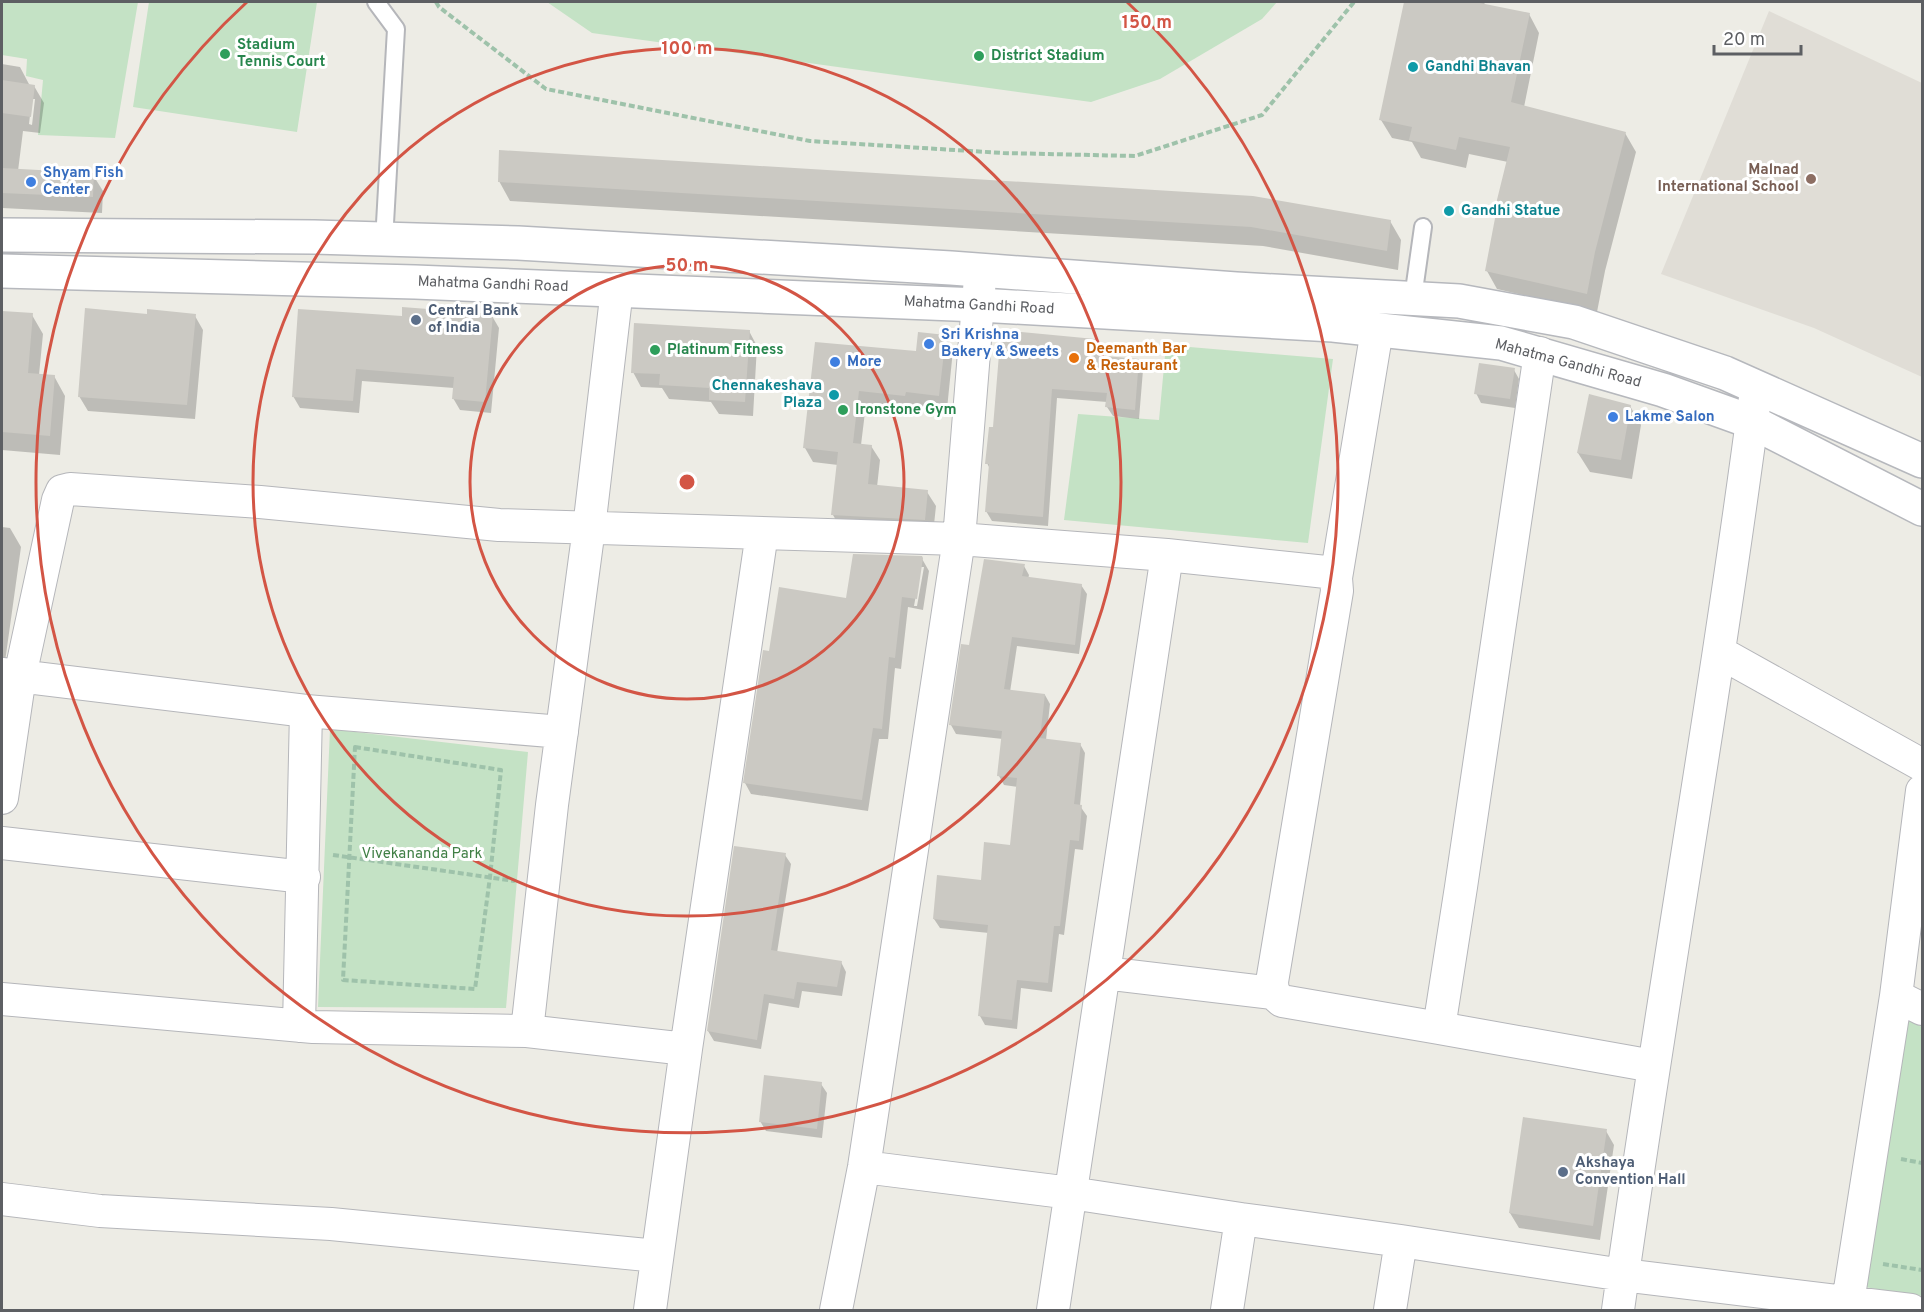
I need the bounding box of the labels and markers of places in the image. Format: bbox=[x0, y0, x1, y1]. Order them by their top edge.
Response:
place label: Stadium Tennis Court bbox=[237, 36, 326, 72]
marker: Stadium Tennis Court bbox=[218, 47, 232, 61]
place label: District Stadium bbox=[991, 47, 1105, 66]
marker: District Stadium bbox=[972, 49, 986, 63]
place label: Gandhi Bhavan bbox=[1425, 58, 1531, 77]
marker: Gandhi Bhavan bbox=[1406, 60, 1420, 74]
place label: Malnad International School bbox=[1658, 161, 1799, 197]
place label: Shyam Fish Center bbox=[43, 164, 124, 200]
marker: Malnad International School bbox=[1804, 172, 1818, 186]
marker: Shyam Fish Center bbox=[24, 175, 38, 189]
place label: Gandhi Statue bbox=[1461, 202, 1560, 221]
marker: Gandhi Statue bbox=[1442, 204, 1456, 218]
place label: Central Bank of India bbox=[428, 302, 519, 338]
marker: Central Bank of India bbox=[409, 313, 423, 327]
place label: Sri Krishna Bakery & Sweets bbox=[941, 326, 1059, 362]
marker: Sri Krishna Bakery & Sweets bbox=[922, 337, 936, 351]
place label: Deemanth Bar & Restaurant bbox=[1086, 340, 1188, 376]
place label: Platinum Fitness bbox=[667, 341, 784, 360]
marker: Platinum Fitness bbox=[648, 343, 662, 357]
marker: Deemanth Bar & Restaurant bbox=[1067, 351, 1081, 365]
place label: More bbox=[847, 353, 882, 372]
marker: More bbox=[828, 355, 842, 369]
place label: Chennakeshava Plaza bbox=[712, 377, 822, 413]
marker: Chennakeshava Plaza bbox=[827, 388, 841, 402]
place label: Ironstone Gym bbox=[855, 401, 957, 420]
marker: Ironstone Gym bbox=[836, 403, 850, 417]
place label: Lakme Salon bbox=[1625, 408, 1715, 427]
marker: Lakme Salon bbox=[1606, 410, 1620, 424]
centre of rings bbox=[677, 472, 697, 492]
place label: Akshaya Convention Hall bbox=[1575, 1154, 1686, 1190]
marker: Akshaya Convention Hall bbox=[1556, 1165, 1570, 1179]

